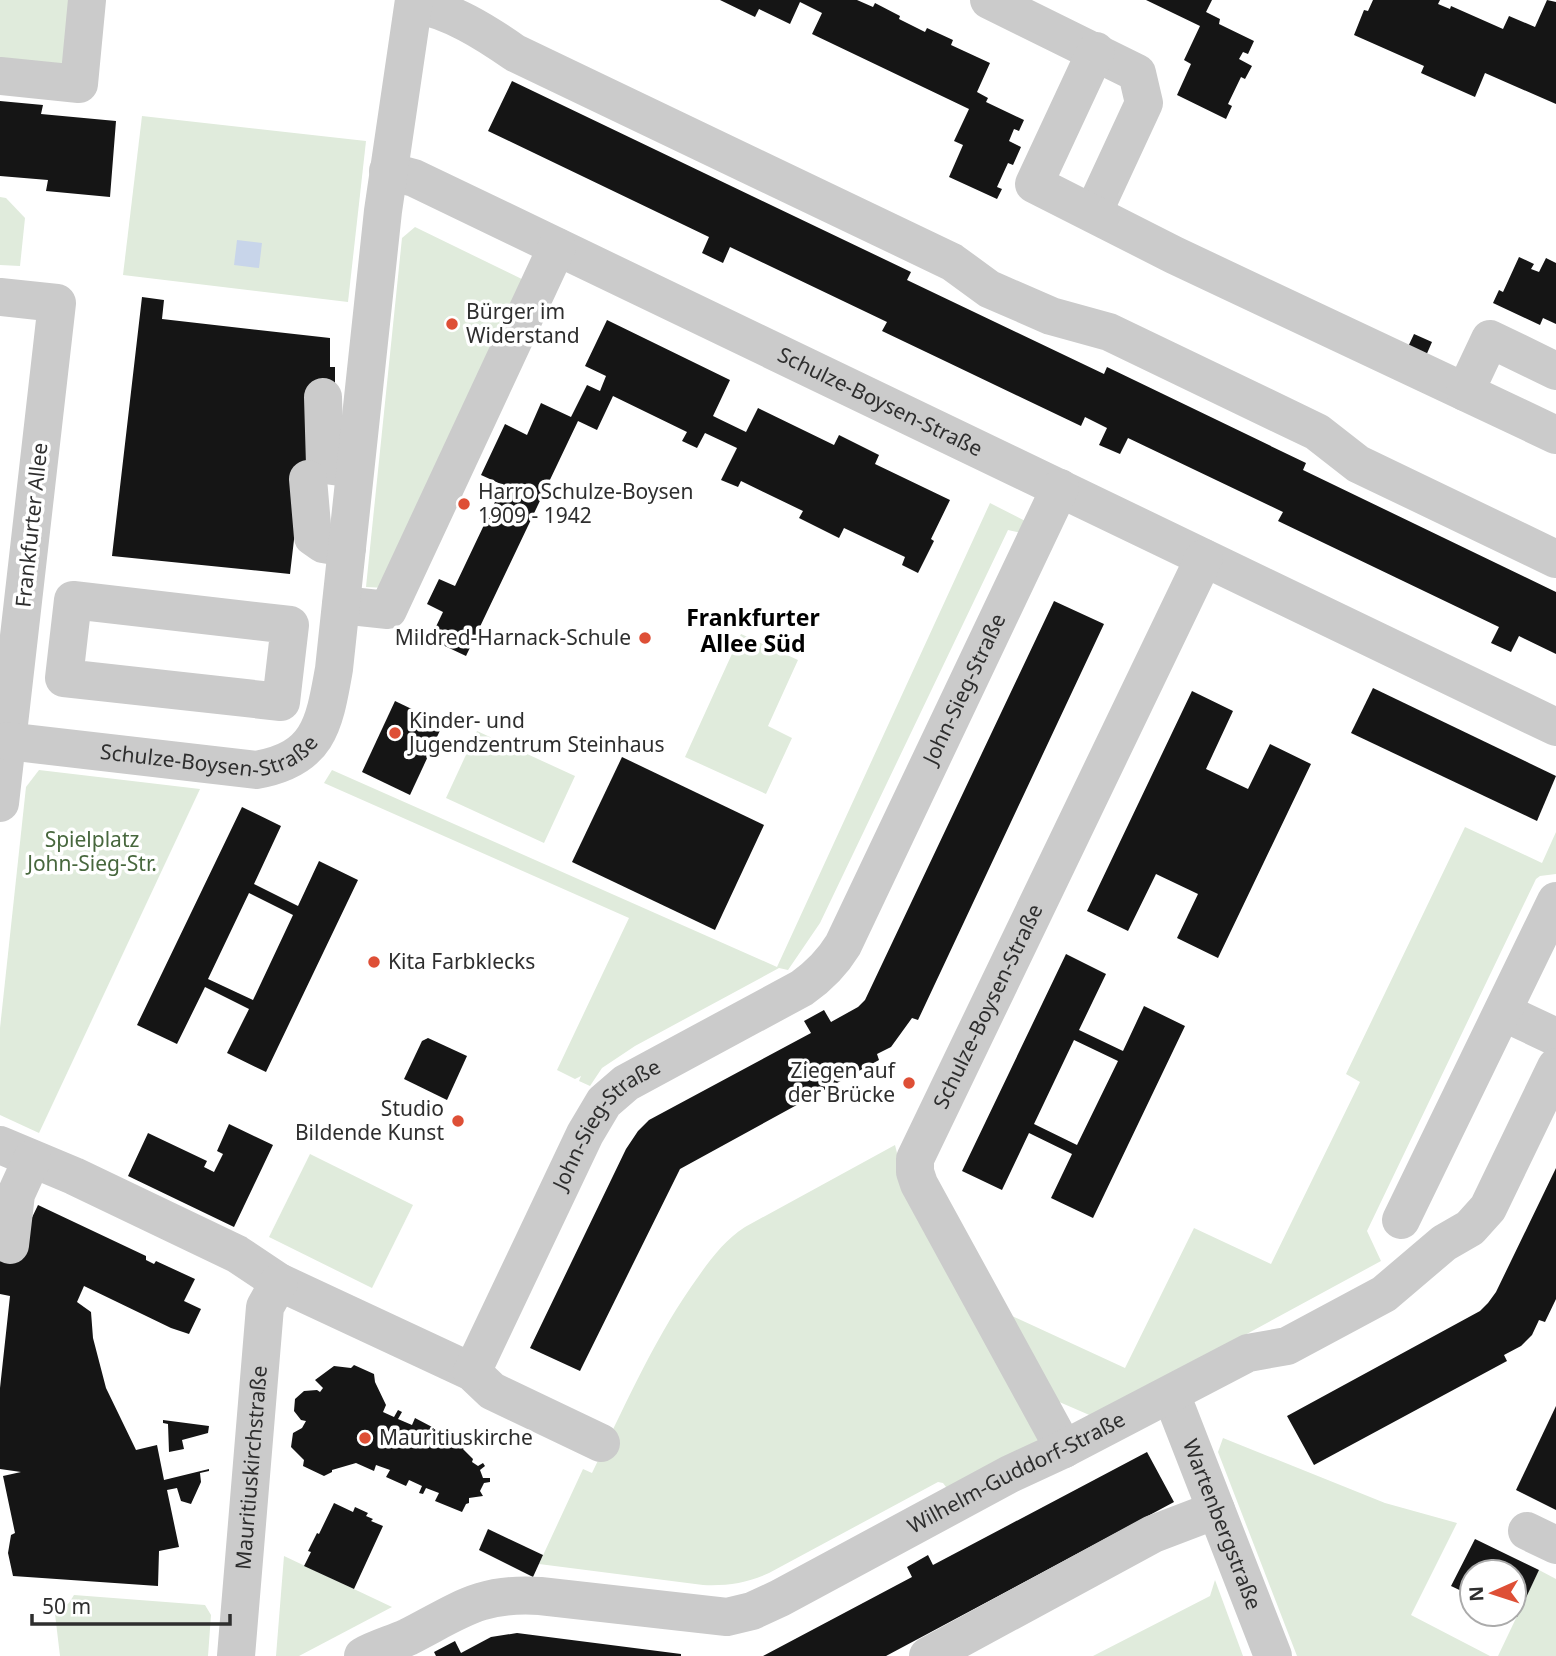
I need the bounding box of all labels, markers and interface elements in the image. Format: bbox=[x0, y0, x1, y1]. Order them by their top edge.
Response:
place label: Bürger im Widerstand bbox=[466, 297, 580, 349]
marker: Bürger im Widerstand bbox=[444, 316, 460, 332]
street label: Schulze-Boysen-Straße bbox=[773, 340, 988, 462]
street label: Frankfurter Allee bbox=[8, 441, 54, 609]
place label: Harro Schulze-Boysen 1909 - 1942 bbox=[478, 477, 693, 529]
marker: Harro Schulze-Boysen 1909 - 1942 bbox=[456, 496, 472, 512]
district label: Frankfurter Allee Süd bbox=[686, 601, 820, 659]
street label: John-Sieg-Straße bbox=[915, 608, 1011, 770]
place label: Mildred-Harnack-Schule bbox=[395, 623, 631, 651]
marker: Mildred-Harnack-Schule bbox=[637, 630, 653, 646]
place label: Kinder- und Jugendzentrum Steinhaus bbox=[407, 706, 665, 758]
marker: Kinder- und Jugendzentrum Steinhaus bbox=[387, 725, 403, 741]
street label: Schulze-Boysen-Straße bbox=[99, 729, 324, 783]
park label: Spielplatz John-Sieg-Str. bbox=[25, 825, 157, 877]
street label: Schulze-Boysen-Straße bbox=[926, 899, 1049, 1113]
place label: Kita Farbklecks bbox=[388, 947, 535, 975]
marker: Kita Farbklecks bbox=[366, 954, 382, 970]
street label: John-Sieg-Straße bbox=[545, 1052, 665, 1196]
place label: Ziegen auf der Brücke bbox=[788, 1056, 897, 1108]
marker: Ziegen auf der Brücke bbox=[901, 1075, 917, 1091]
place label: Studio Bildende Kunst bbox=[295, 1094, 444, 1146]
marker: Studio Bildende Kunst bbox=[450, 1113, 466, 1129]
street label: Mauritiuskirchstraße bbox=[228, 1364, 273, 1571]
street label: Wilhelm-Guddorf-Straße bbox=[902, 1405, 1130, 1540]
place label: Mauritiuskirche bbox=[379, 1423, 533, 1451]
marker: Mauritiuskirche bbox=[357, 1430, 373, 1446]
street label: Wartenbergstraße bbox=[1177, 1435, 1269, 1614]
north arrow bbox=[1458, 1558, 1528, 1628]
scale bar bbox=[32, 1582, 229, 1626]
text: N bbox=[1463, 1585, 1489, 1602]
text: 50 m bbox=[42, 1592, 91, 1620]

